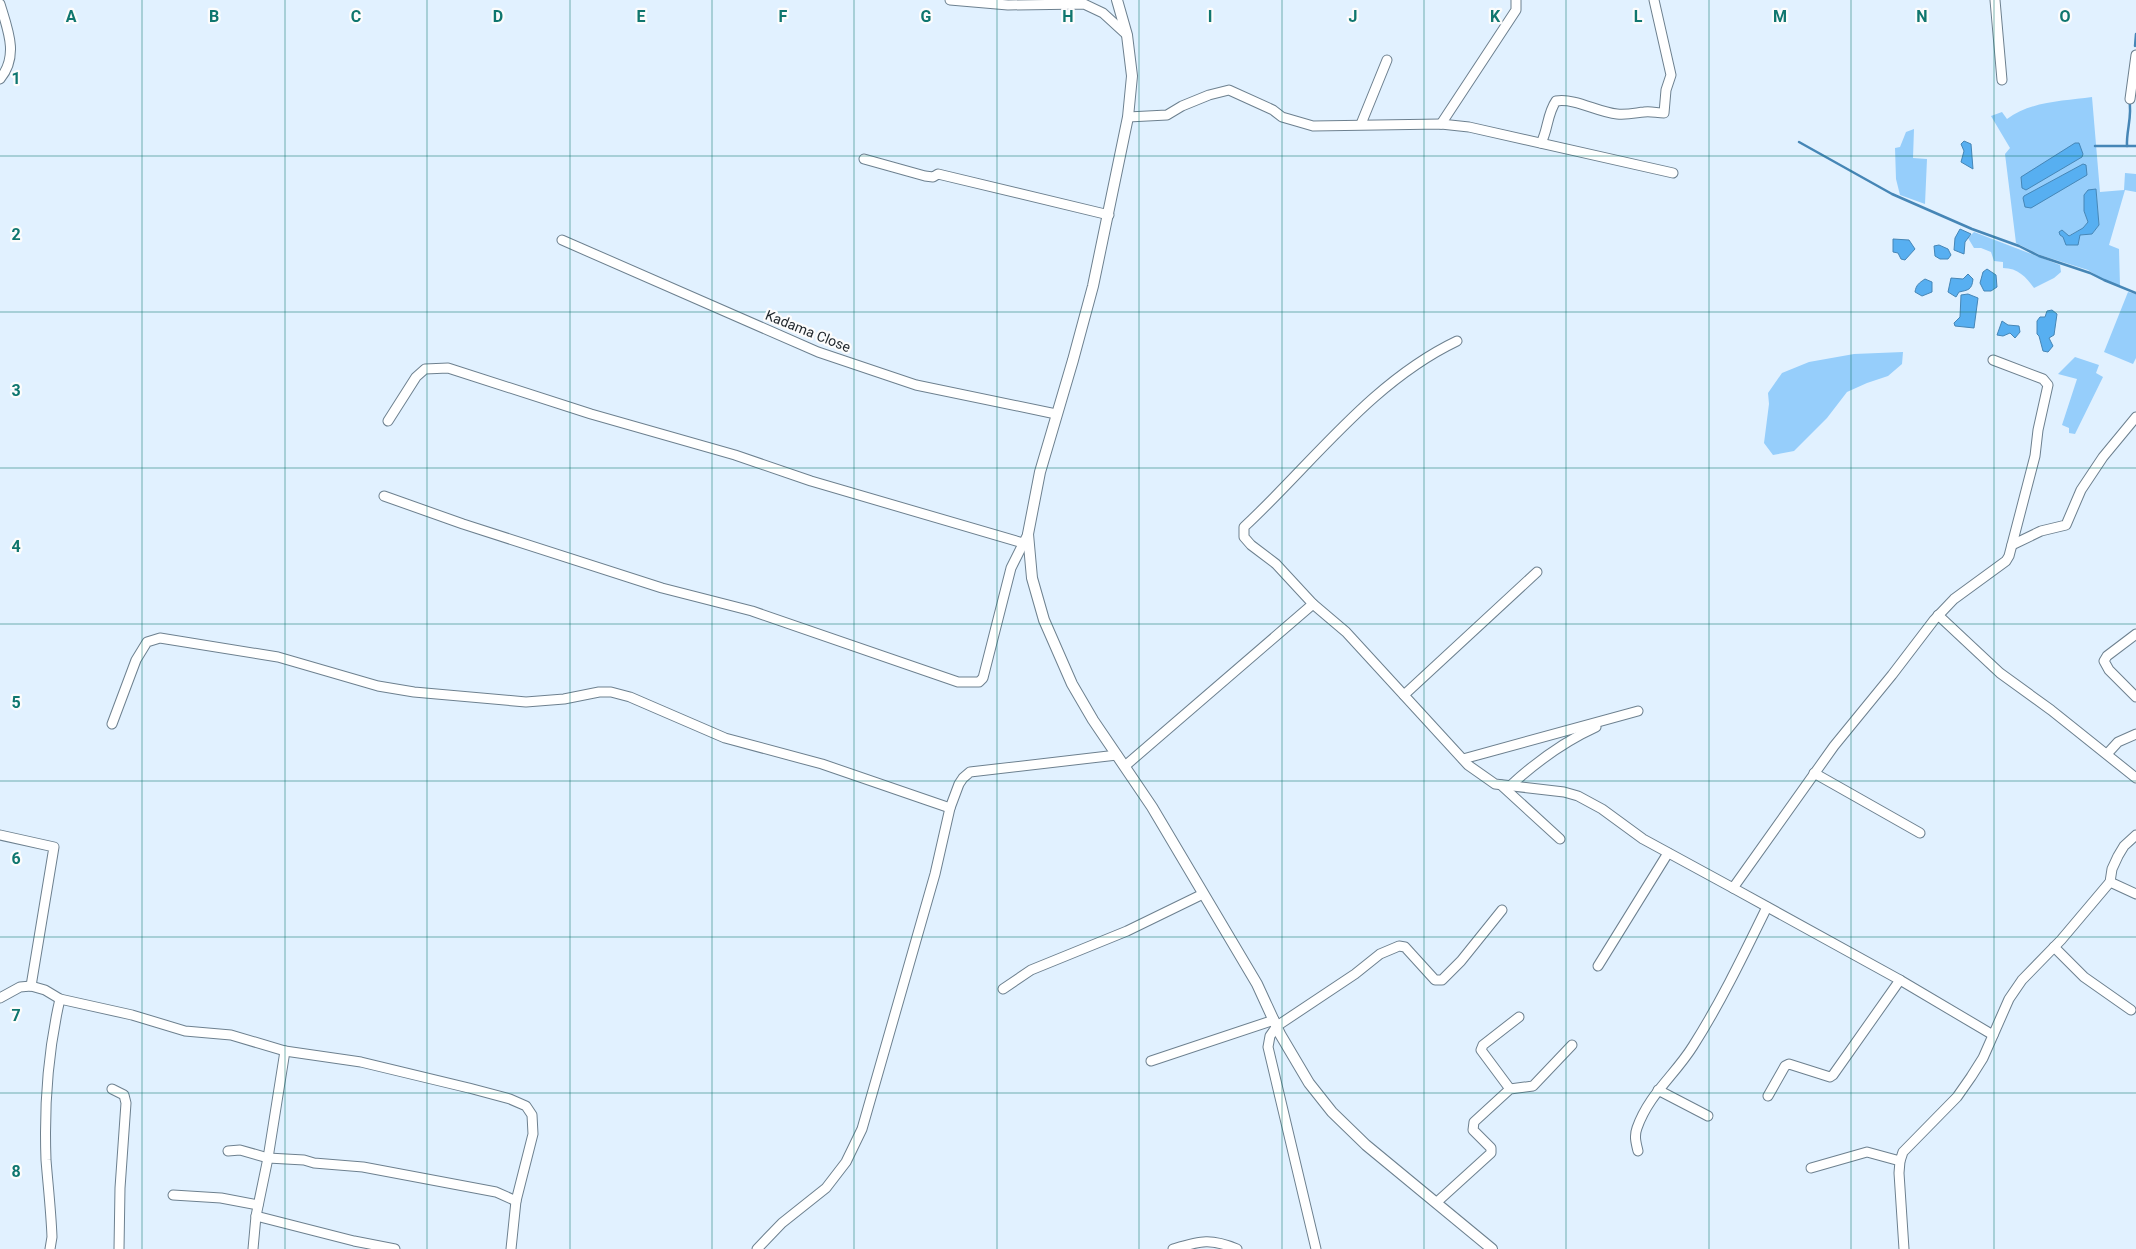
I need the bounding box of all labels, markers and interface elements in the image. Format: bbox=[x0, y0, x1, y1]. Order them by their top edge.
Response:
text: A bbox=[66, 7, 77, 26]
text: B bbox=[209, 7, 219, 26]
text: C bbox=[351, 7, 361, 26]
text: D bbox=[493, 7, 503, 26]
text: E bbox=[637, 7, 646, 26]
text: F bbox=[779, 7, 788, 26]
text: G bbox=[921, 7, 932, 26]
text: H bbox=[1062, 7, 1074, 26]
text: I bbox=[1208, 7, 1212, 26]
text: J bbox=[1349, 7, 1357, 26]
text: K bbox=[1490, 7, 1501, 26]
text: L bbox=[1634, 7, 1643, 26]
text: M bbox=[1773, 7, 1787, 26]
text: N bbox=[1916, 7, 1928, 26]
text: O bbox=[2059, 7, 2071, 26]
text: 1 bbox=[11, 69, 21, 88]
text: 2 bbox=[11, 225, 21, 244]
street label: Kadama Close bbox=[763, 307, 853, 355]
text: 3 bbox=[11, 381, 21, 400]
text: 4 bbox=[11, 537, 21, 556]
text: 5 bbox=[11, 693, 21, 712]
text: 6 bbox=[11, 849, 21, 868]
text: 7 bbox=[11, 1006, 21, 1025]
text: 8 bbox=[11, 1162, 21, 1181]

